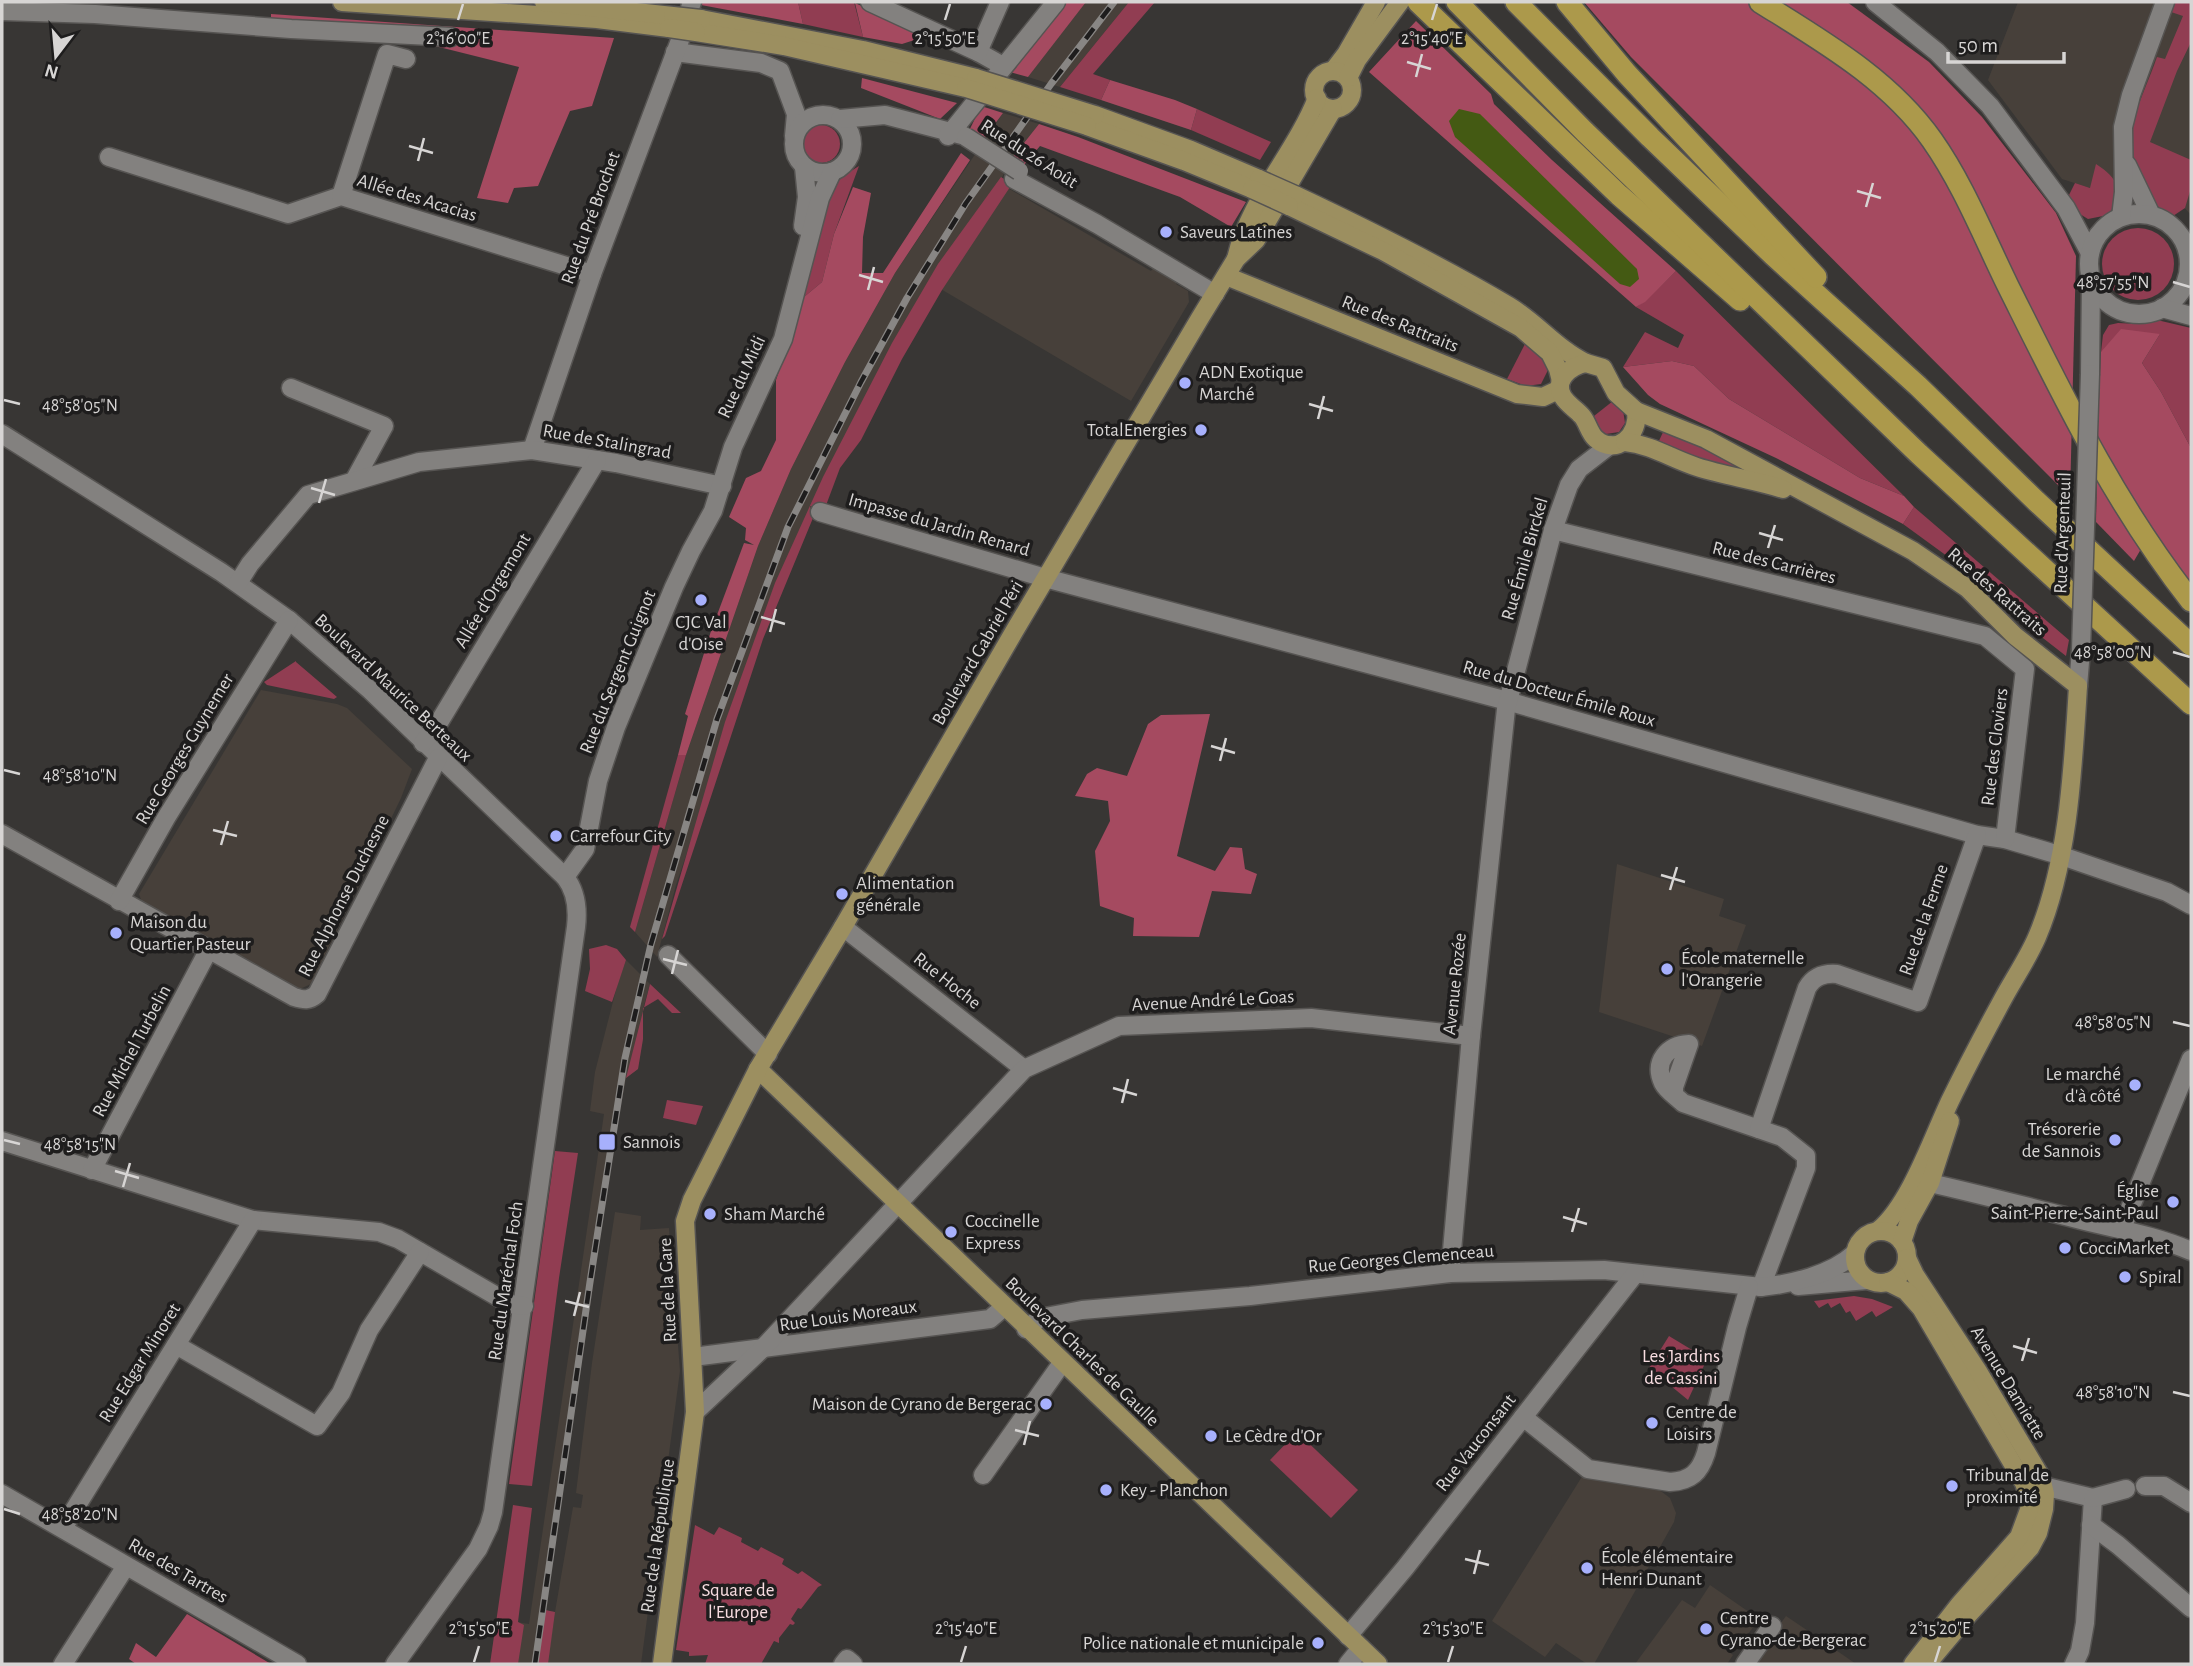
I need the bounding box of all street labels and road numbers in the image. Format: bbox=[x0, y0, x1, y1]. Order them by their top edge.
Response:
street label: Rue du 26 Août bbox=[977, 116, 1081, 192]
street label: Rue du Pré Brochet bbox=[558, 149, 624, 287]
street label: Allée des Acacias bbox=[355, 171, 479, 225]
street label: Rue des Rattraits bbox=[1339, 292, 1461, 356]
street label: Rue du Midi bbox=[715, 333, 769, 421]
street label: Rue de Stalingrad bbox=[541, 421, 673, 463]
street label: Rue d'Argenteuil bbox=[2051, 472, 2075, 594]
street label: Impasse du Jardin Renard bbox=[846, 490, 1032, 560]
street label: Rue Émile Birckel bbox=[1496, 495, 1552, 623]
street label: Allée d'Orgemont bbox=[451, 530, 535, 652]
street label: Rue des Carrières bbox=[1710, 538, 1838, 588]
street label: Rue des Rattraits bbox=[1944, 544, 2050, 640]
street label: Boulevard Gabriel Péri bbox=[929, 578, 1027, 728]
street label: Rue du Sergent Guignot bbox=[576, 587, 660, 757]
street label: Boulevard Maurice Berteaux bbox=[311, 610, 475, 766]
street label: Rue du Docteur Émile Roux bbox=[1461, 656, 1658, 731]
street label: Rue Georges Guynemer bbox=[133, 670, 237, 828]
street label: Rue des Cloviers bbox=[1978, 687, 2012, 807]
street label: Rue Alphonse Duchesne bbox=[295, 812, 393, 980]
street label: Rue de la Ferme bbox=[1896, 862, 1952, 978]
street label: Avenue Rozée bbox=[1440, 932, 1470, 1036]
street label: Rue Hoche bbox=[910, 949, 984, 1013]
street label: Rue Michel Turbelin bbox=[89, 982, 175, 1120]
street label: Avenue André Le Goas bbox=[1131, 987, 1295, 1015]
street label: Rue du Maréchal Foch bbox=[485, 1200, 527, 1362]
street label: Rue de la Gare bbox=[656, 1237, 680, 1343]
street label: Rue Georges Clemenceau bbox=[1307, 1241, 1495, 1277]
street label: Boulevard Charles de Gaulle bbox=[1001, 1274, 1163, 1430]
street label: Rue Louis Moreaux bbox=[778, 1297, 918, 1335]
street label: Rue Edgar Minoret bbox=[96, 1300, 184, 1426]
street label: Avenue Damiette bbox=[1967, 1323, 2049, 1443]
street label: Rue Vauconsant bbox=[1432, 1391, 1520, 1495]
street label: Rue de la République bbox=[638, 1458, 678, 1614]
street label: Rue des Tartres bbox=[125, 1535, 231, 1607]

